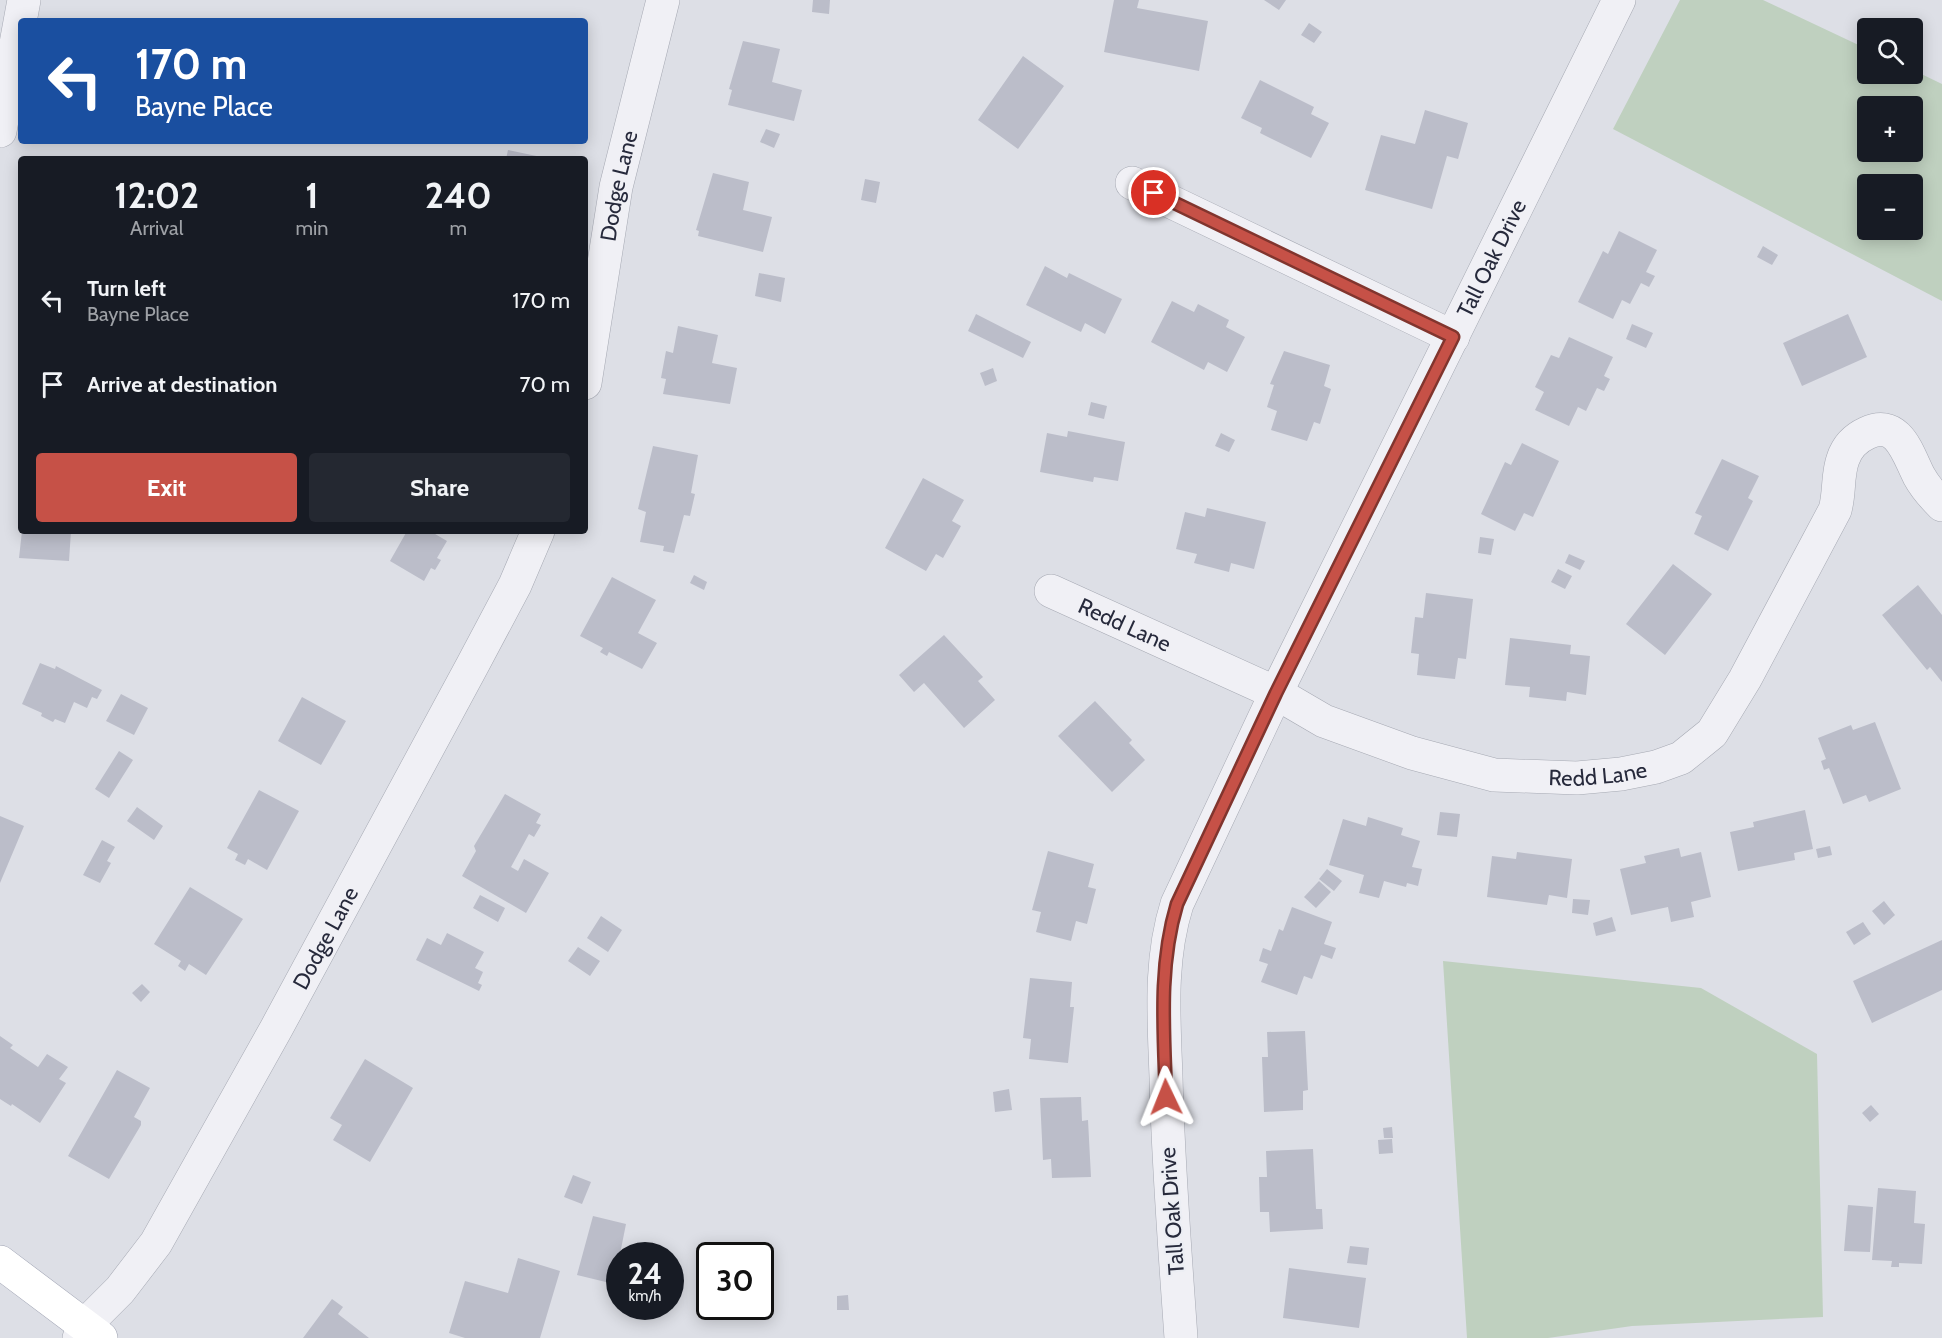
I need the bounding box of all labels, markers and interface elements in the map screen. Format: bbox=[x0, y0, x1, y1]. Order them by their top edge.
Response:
map controls bbox=[1857, 18, 1923, 240]
button: search bbox=[1857, 18, 1923, 84]
text: 170 m bbox=[135, 38, 247, 90]
icon: left bbox=[36, 42, 114, 120]
text: Bayne Place bbox=[135, 90, 273, 123]
button: + bbox=[1857, 96, 1923, 162]
street label: Dodge Lane bbox=[594, 128, 643, 243]
pin bbox=[1128, 167, 1179, 218]
text: 12:02 bbox=[114, 173, 199, 217]
text: 1 bbox=[305, 173, 319, 217]
text: 240 bbox=[425, 173, 492, 217]
button: − bbox=[1857, 174, 1923, 240]
icon: arrive bbox=[1137, 176, 1170, 209]
street label: Tall Oak Drive bbox=[1451, 195, 1532, 321]
text: Arrival bbox=[130, 216, 183, 240]
text: min bbox=[295, 216, 328, 240]
text: m bbox=[449, 216, 467, 240]
text: Turn left bbox=[87, 275, 166, 302]
icon: left bbox=[36, 284, 69, 317]
text: 170 m bbox=[512, 287, 570, 314]
text: Bayne Place bbox=[87, 302, 189, 326]
icon: arrive bbox=[36, 368, 69, 401]
text: Arrive at destination bbox=[87, 371, 277, 398]
text: 70 m bbox=[520, 371, 570, 398]
button: Exit bbox=[36, 453, 297, 522]
button: Share bbox=[309, 453, 570, 522]
street label: Redd Lane bbox=[1074, 592, 1175, 657]
street label: Redd Lane bbox=[1548, 756, 1649, 792]
street label: Dodge Lane bbox=[287, 882, 364, 994]
position arrow bbox=[1134, 1065, 1198, 1129]
street label: Tall Oak Drive bbox=[1154, 1146, 1190, 1276]
speed limit sign: 30 bbox=[696, 1242, 774, 1320]
text: 24 bbox=[628, 1255, 662, 1292]
text: km/h bbox=[629, 1287, 661, 1305]

